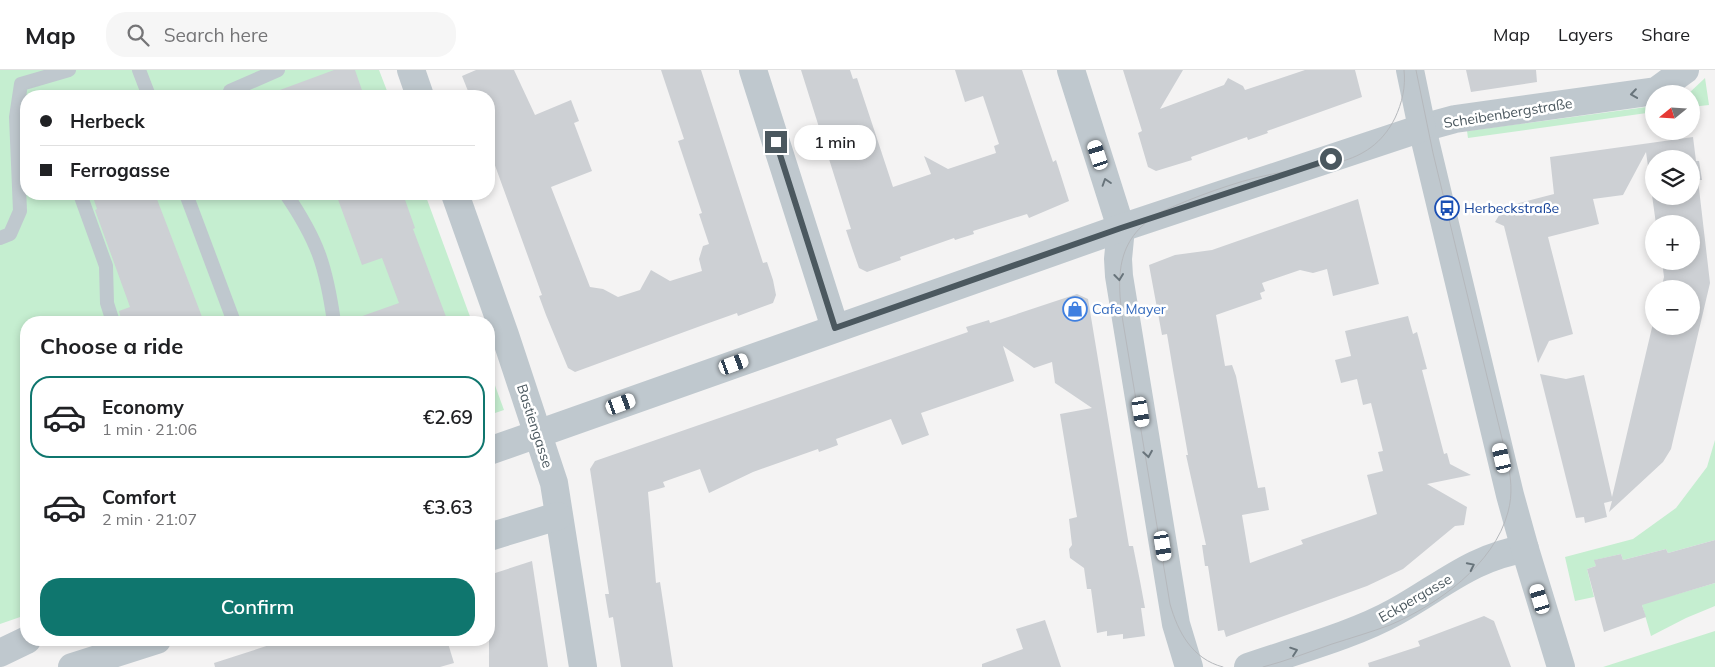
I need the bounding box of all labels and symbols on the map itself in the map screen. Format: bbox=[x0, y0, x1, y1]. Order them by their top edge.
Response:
north arrow bbox=[1645, 85, 1700, 140]
one-way arrow bbox=[1629, 88, 1637, 99]
street label: Scheibenbergstraße bbox=[1442, 94, 1574, 132]
callout: 1 min bbox=[794, 124, 876, 160]
route end bbox=[765, 131, 787, 153]
car bbox=[1086, 138, 1109, 172]
route start bbox=[1320, 148, 1342, 170]
one-way arrow bbox=[1102, 178, 1112, 186]
bus stop icon: Herbeckstraße bbox=[1434, 195, 1460, 221]
place label: Herbeckstraße bbox=[1464, 199, 1559, 217]
one-way arrow bbox=[1113, 273, 1124, 281]
shop icon: Cafe Mayer bbox=[1062, 296, 1088, 322]
place label: Cafe Mayer bbox=[1092, 300, 1167, 318]
car bbox=[717, 352, 750, 376]
street label: Bastiengasse bbox=[513, 382, 557, 470]
car bbox=[604, 392, 637, 416]
car bbox=[1131, 396, 1150, 428]
car bbox=[1491, 442, 1512, 474]
one-way arrow bbox=[1142, 451, 1153, 459]
car bbox=[1153, 530, 1172, 562]
one-way arrow bbox=[1466, 562, 1475, 572]
street label: Eckpergasse bbox=[1375, 570, 1455, 626]
car bbox=[1528, 582, 1551, 616]
one-way arrow bbox=[1289, 647, 1298, 657]

